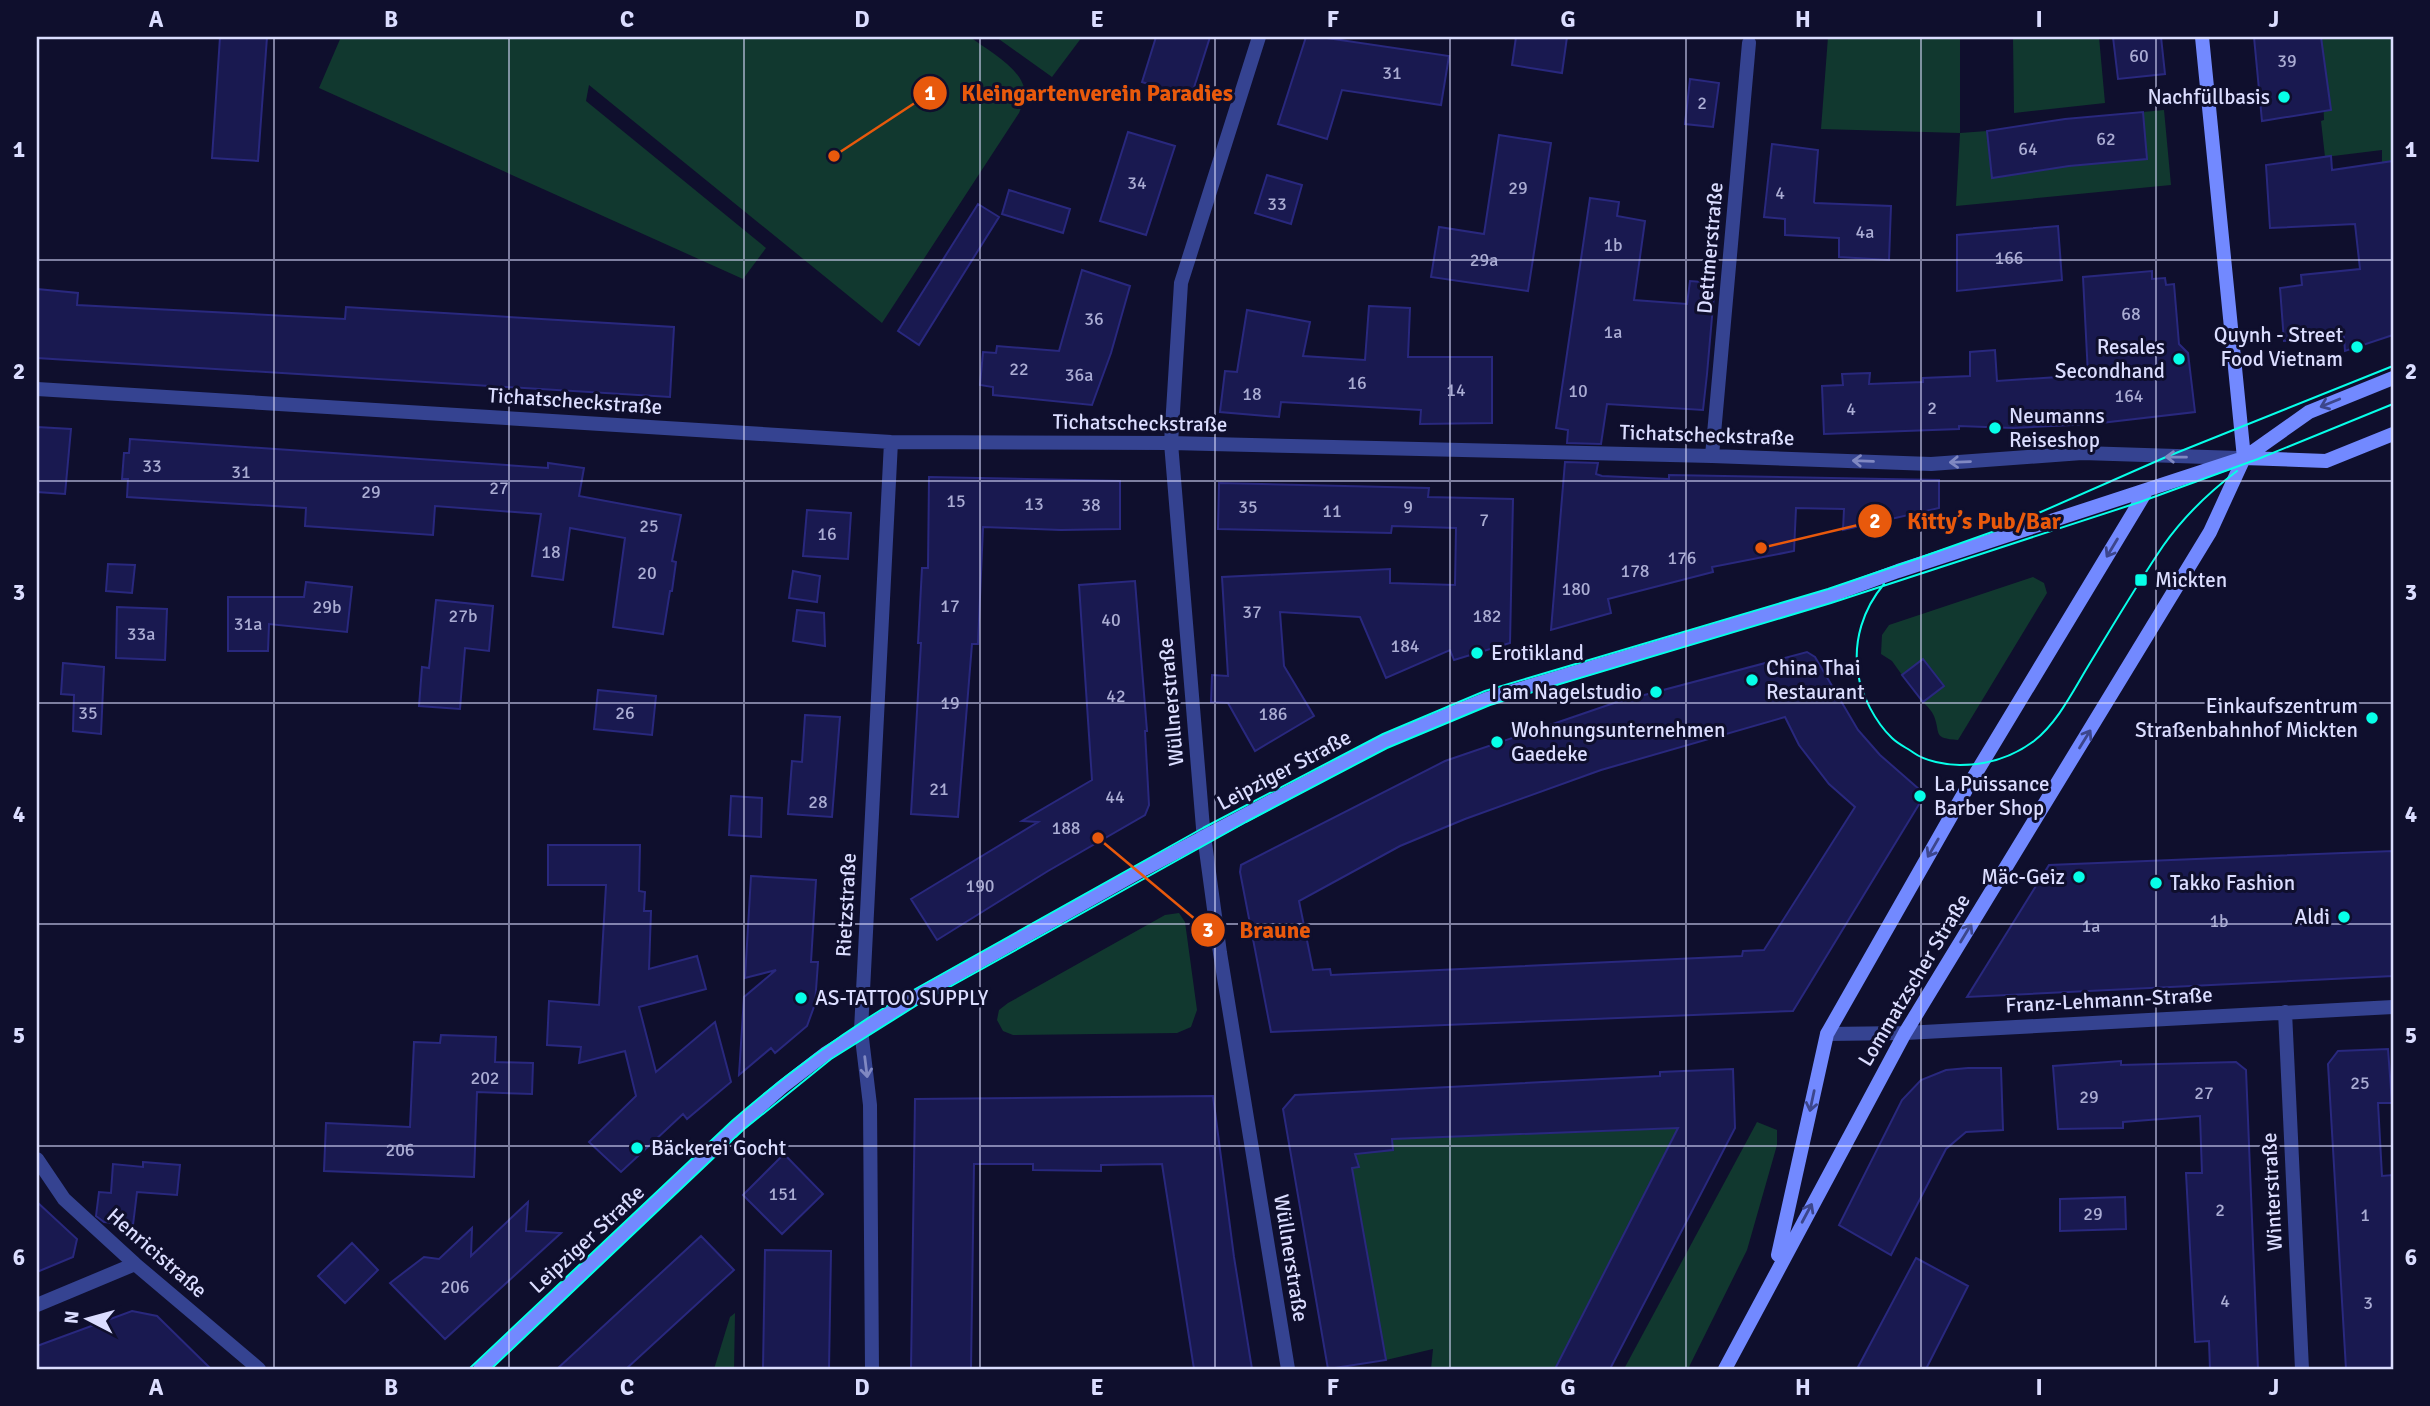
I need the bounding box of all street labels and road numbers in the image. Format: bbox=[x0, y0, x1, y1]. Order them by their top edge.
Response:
street label: Dettmerstraße bbox=[1691, 181, 1729, 315]
street label: Tichatscheckstraße bbox=[487, 382, 663, 420]
street label: Tichatscheckstraße bbox=[1052, 408, 1228, 438]
street label: Tichatscheckstraße bbox=[1619, 419, 1795, 451]
street label: Wüllnerstraße bbox=[1152, 637, 1190, 767]
street label: Leipziger Straße bbox=[1213, 724, 1355, 816]
street label: Rietzstraße bbox=[830, 852, 862, 958]
street label: Lommatzscher Straße bbox=[1852, 889, 1976, 1071]
street label: Franz-Lehmann-Straße bbox=[2005, 982, 2213, 1018]
street label: Winterstraße bbox=[2256, 1132, 2288, 1252]
street label: Leipziger Straße bbox=[524, 1179, 650, 1299]
street label: Wüllnerstraße bbox=[1268, 1192, 1314, 1324]
street label: Henricistraße bbox=[102, 1202, 212, 1304]

